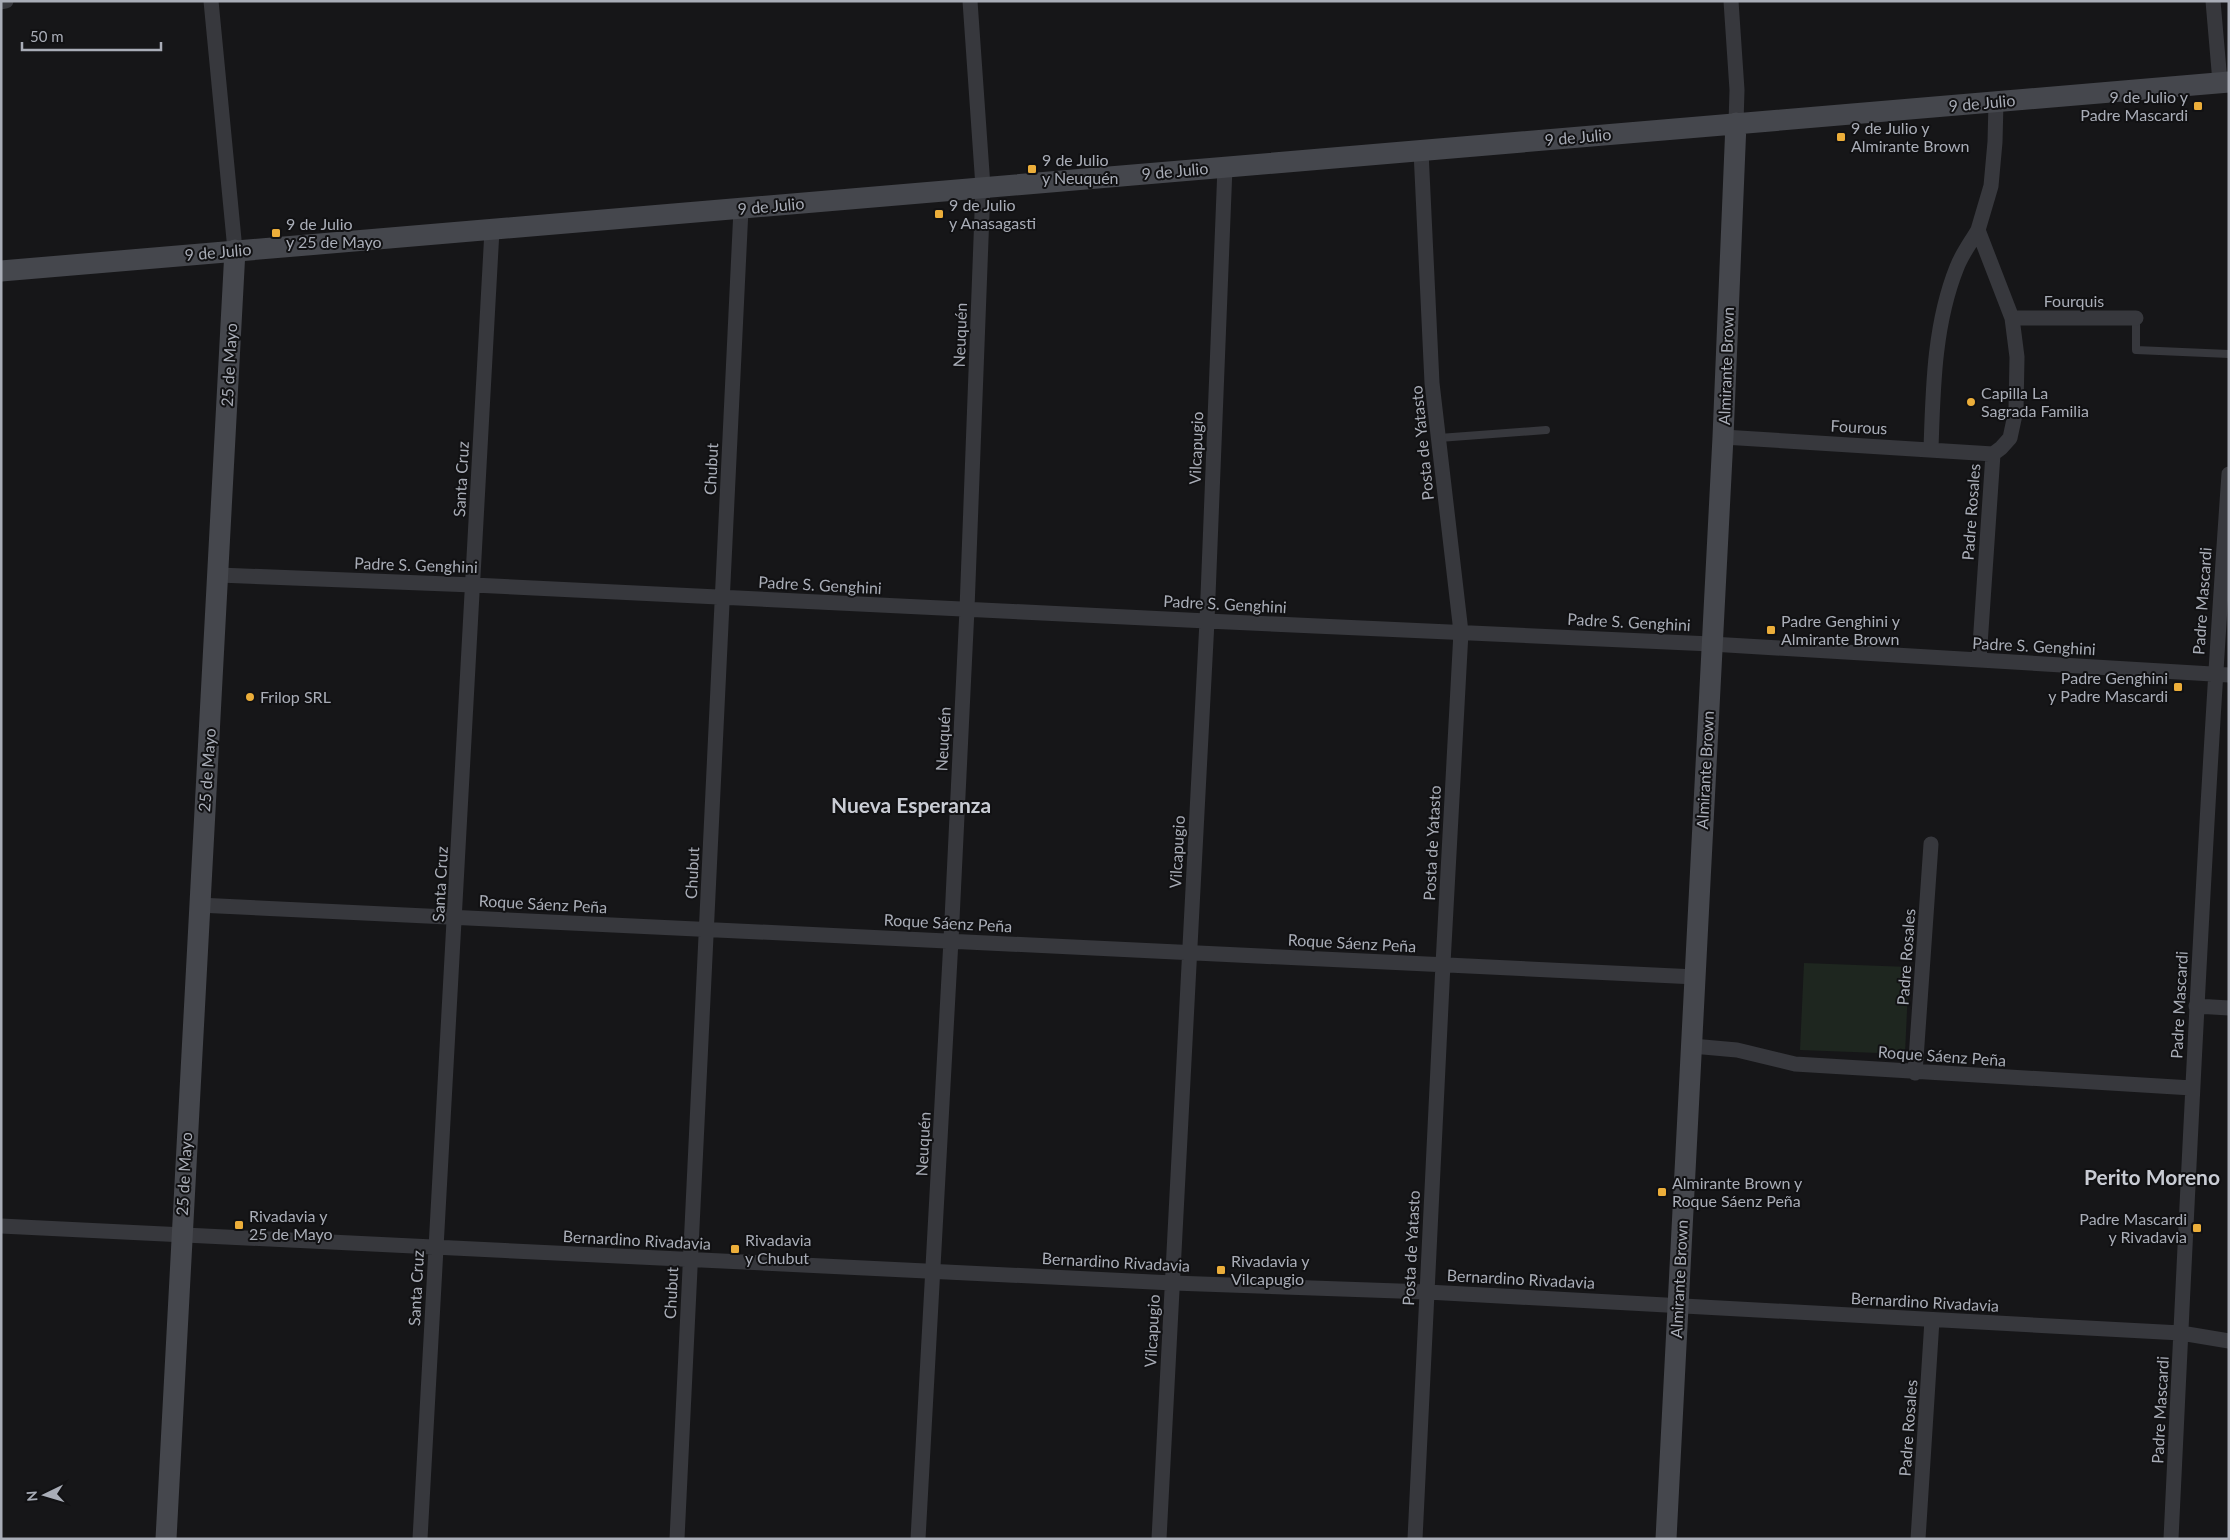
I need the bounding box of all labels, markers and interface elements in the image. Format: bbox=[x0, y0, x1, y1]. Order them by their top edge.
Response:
scale bar bbox=[22, 20, 161, 52]
text: 50 m bbox=[30, 27, 64, 45]
place label: 9 de Julio y Padre Mascardi bbox=[2080, 87, 2189, 124]
street label: 9 de Julio bbox=[1948, 90, 2016, 115]
marker: 9 de Julio y Padre Mascardi bbox=[2192, 100, 2204, 112]
place label: 9 de Julio y Almirante Brown bbox=[1851, 118, 1969, 155]
street label: 9 de Julio bbox=[1544, 124, 1612, 149]
marker: 9 de Julio y Almirante Brown bbox=[1835, 131, 1847, 143]
place label: 9 de Julio y Neuquén bbox=[1042, 150, 1119, 187]
street label: 9 de Julio bbox=[1141, 158, 1209, 183]
marker: 9 de Julio y Neuquén bbox=[1026, 163, 1038, 175]
street label: 9 de Julio bbox=[737, 193, 805, 218]
place label: 9 de Julio y Anasagasti bbox=[949, 195, 1036, 232]
marker: 9 de Julio y Anasagasti bbox=[933, 208, 945, 220]
place label: 9 de Julio y 25 de Mayo bbox=[286, 214, 382, 251]
marker: 9 de Julio y 25 de Mayo bbox=[270, 227, 282, 239]
street label: 9 de Julio bbox=[184, 239, 252, 264]
street label: Fourquis bbox=[2044, 291, 2104, 310]
street label: Neuquén bbox=[949, 302, 970, 368]
street label: Almirante Brown bbox=[1714, 306, 1737, 425]
street label: 25 de Mayo bbox=[217, 323, 240, 407]
place label: Capilla La Sagrada Familia bbox=[1981, 383, 2089, 420]
street label: Posta de Yatasto bbox=[1406, 385, 1437, 501]
marker: Capilla La Sagrada Familia bbox=[1965, 396, 1977, 408]
street label: Vilcapugio bbox=[1185, 411, 1206, 485]
street label: Fourous bbox=[1830, 416, 1888, 437]
street label: Santa Cruz bbox=[449, 441, 472, 517]
street label: Chubut bbox=[700, 442, 721, 496]
street label: Padre Rosales bbox=[1958, 463, 1983, 561]
street label: Padre Mascardi bbox=[2188, 547, 2215, 655]
street label: Padre S. Genghini bbox=[354, 553, 478, 576]
street label: Padre S. Genghini bbox=[758, 572, 882, 597]
street label: Padre S. Genghini bbox=[1163, 591, 1287, 616]
street label: Padre S. Genghini bbox=[1567, 609, 1691, 634]
place label: Padre Genghini y Almirante Brown bbox=[1781, 611, 1901, 648]
marker: Padre Genghini y Almirante Brown bbox=[1765, 624, 1777, 636]
street label: Padre S. Genghini bbox=[1972, 633, 2096, 658]
place label: Padre Genghini y Padre Mascardi bbox=[2048, 668, 2168, 705]
marker: Padre Genghini y Padre Mascardi bbox=[2172, 681, 2184, 693]
place label: Frilop SRL bbox=[260, 687, 331, 706]
marker: Frilop SRL bbox=[244, 691, 256, 703]
street label: Neuquén bbox=[931, 706, 954, 772]
street label: Almirante Brown bbox=[1692, 710, 1717, 830]
street label: 25 de Mayo bbox=[194, 728, 219, 812]
street label: Posta de Yatasto bbox=[1419, 785, 1444, 901]
district label: Nueva Esperanza bbox=[831, 792, 991, 817]
street label: Vilcapugio bbox=[1165, 815, 1188, 889]
street label: Santa Cruz bbox=[428, 846, 451, 922]
street label: Chubut bbox=[681, 846, 702, 900]
street label: Roque Sáenz Peña bbox=[478, 891, 608, 916]
street label: Padre Rosales bbox=[1893, 908, 1918, 1006]
street label: Roque Sáenz Peña bbox=[883, 910, 1013, 935]
street label: Roque Sáenz Peña bbox=[1287, 930, 1417, 955]
street label: Padre Mascardi bbox=[2166, 951, 2191, 1059]
street label: Roque Sáenz Peña bbox=[1877, 1042, 2007, 1069]
street label: Neuquén bbox=[911, 1111, 934, 1177]
street label: 25 de Mayo bbox=[172, 1132, 195, 1216]
district label: Perito Moreno bbox=[2084, 1164, 2220, 1189]
place label: Almirante Brown y Roque Sáenz Peña bbox=[1672, 1173, 1803, 1210]
marker: Almirante Brown y Roque Sáenz Peña bbox=[1656, 1186, 1668, 1198]
street label: Posta de Yatasto bbox=[1398, 1190, 1423, 1306]
place label: Rivadavia y 25 de Mayo bbox=[249, 1206, 333, 1243]
place label: Padre Mascardi y Rivadavia bbox=[2079, 1209, 2187, 1246]
marker: Rivadavia y 25 de Mayo bbox=[233, 1219, 245, 1231]
street label: Almirante Brown bbox=[1666, 1219, 1691, 1339]
marker: Padre Mascardi y Rivadavia bbox=[2191, 1222, 2203, 1234]
street label: Bernardino Rivadavia bbox=[562, 1226, 712, 1253]
place label: Rivadavia y Chubut bbox=[745, 1230, 812, 1267]
marker: Rivadavia y Chubut bbox=[729, 1243, 741, 1255]
street label: Bernardino Rivadavia bbox=[1041, 1248, 1191, 1275]
street label: Santa Cruz bbox=[404, 1250, 427, 1326]
place label: Rivadavia y Vilcapugio bbox=[1231, 1251, 1310, 1288]
marker: Rivadavia y Vilcapugio bbox=[1215, 1264, 1227, 1276]
street label: Bernardino Rivadavia bbox=[1446, 1265, 1596, 1292]
street label: Chubut bbox=[660, 1266, 681, 1320]
street label: Bernardino Rivadavia bbox=[1850, 1288, 2000, 1315]
street label: Vilcapugio bbox=[1140, 1294, 1163, 1368]
street label: Padre Mascardi bbox=[2147, 1356, 2172, 1464]
street label: Padre Rosales bbox=[1895, 1379, 1920, 1477]
north arrow bbox=[20, 1470, 70, 1520]
text: N bbox=[23, 1490, 40, 1502]

